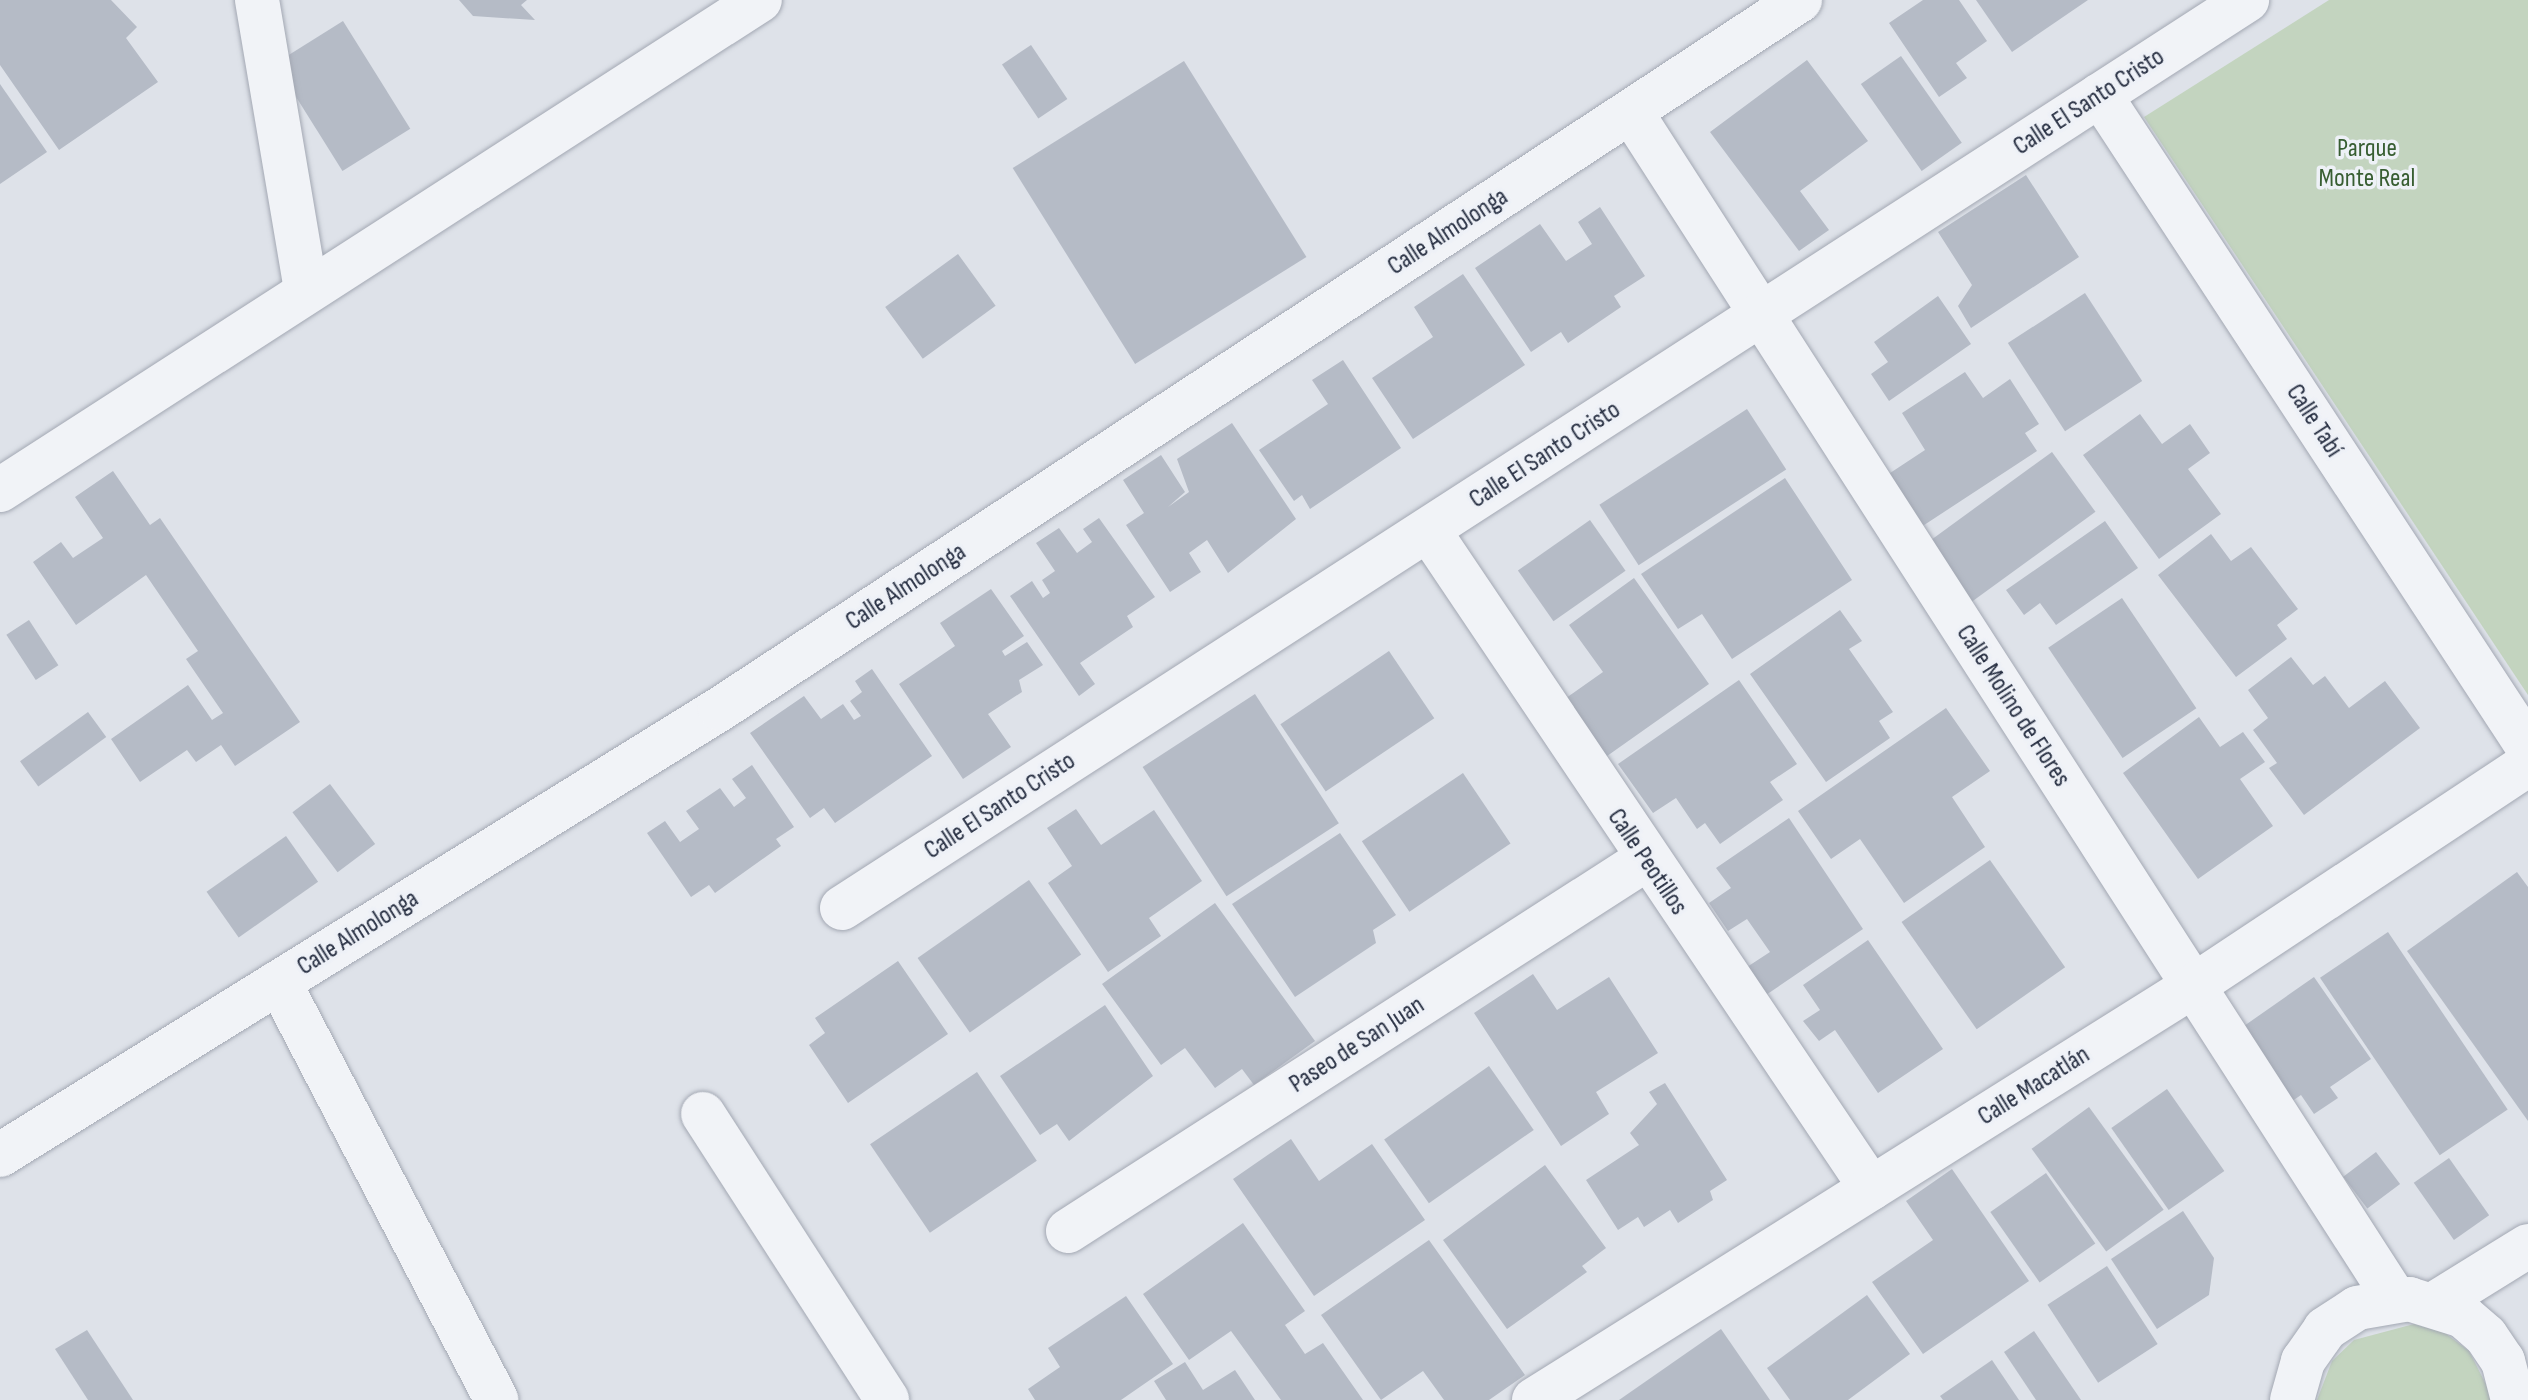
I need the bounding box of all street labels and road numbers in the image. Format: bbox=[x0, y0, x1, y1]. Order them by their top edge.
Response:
street label: Calle El Santo Cristo bbox=[2008, 42, 2170, 162]
street label: Calle Almolonga bbox=[1382, 182, 1514, 282]
street label: Calle Tabí bbox=[2279, 379, 2349, 463]
street label: Calle El Santo Cristo bbox=[1464, 395, 1626, 515]
street label: Calle Almolonga bbox=[840, 537, 972, 637]
street label: Calle Molino de Flores bbox=[1949, 619, 2077, 793]
street label: Calle El Santo Cristo bbox=[919, 746, 1081, 866]
street label: Calle Peotillos bbox=[1600, 803, 1694, 921]
street label: Calle Almolonga bbox=[292, 883, 424, 983]
street label: Paseo de San Juan bbox=[1284, 990, 1430, 1100]
street label: Calle Macatlán bbox=[1972, 1039, 2096, 1133]

